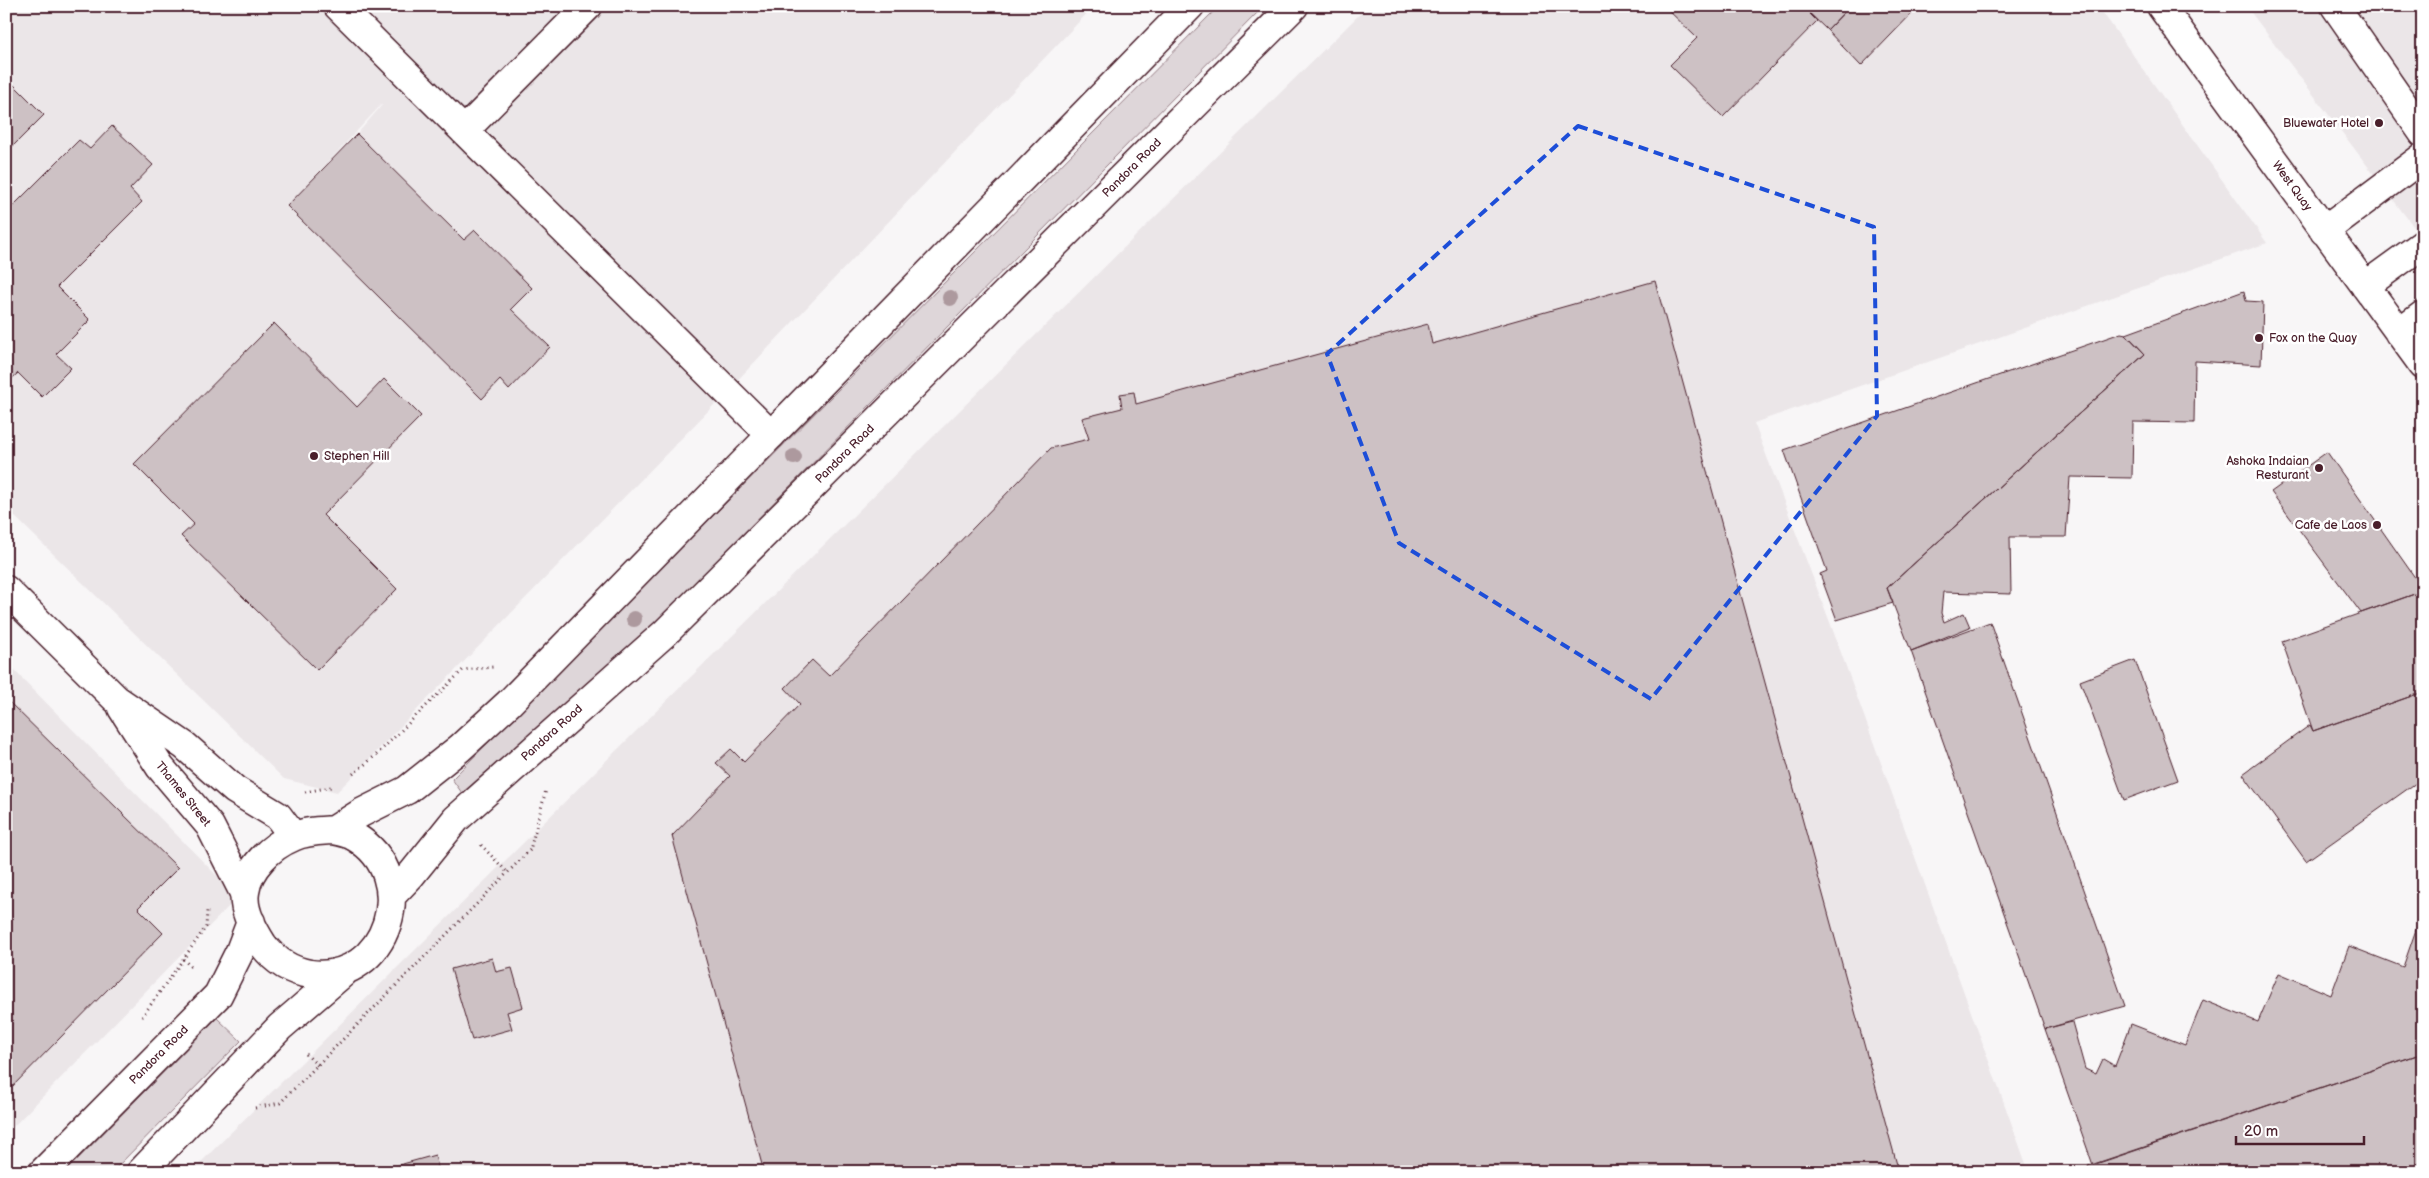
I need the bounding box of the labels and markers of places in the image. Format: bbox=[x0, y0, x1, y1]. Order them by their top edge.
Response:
place label: Bluewater Hotel bbox=[2283, 116, 2369, 131]
marker: Bluewater Hotel bbox=[2373, 117, 2385, 129]
place label: Fox on the Quay bbox=[2269, 331, 2357, 346]
marker: Fox on the Quay bbox=[2253, 332, 2265, 344]
place label: Stephen Hill bbox=[324, 449, 389, 464]
marker: Stephen Hill bbox=[308, 450, 320, 462]
place label: Ashoka Indaian Resturant bbox=[2226, 454, 2309, 483]
marker: Ashoka Indaian Resturant bbox=[2313, 462, 2325, 474]
place label: Cafe de Laos bbox=[2295, 518, 2367, 533]
marker: Cafe de Laos bbox=[2371, 519, 2383, 531]

